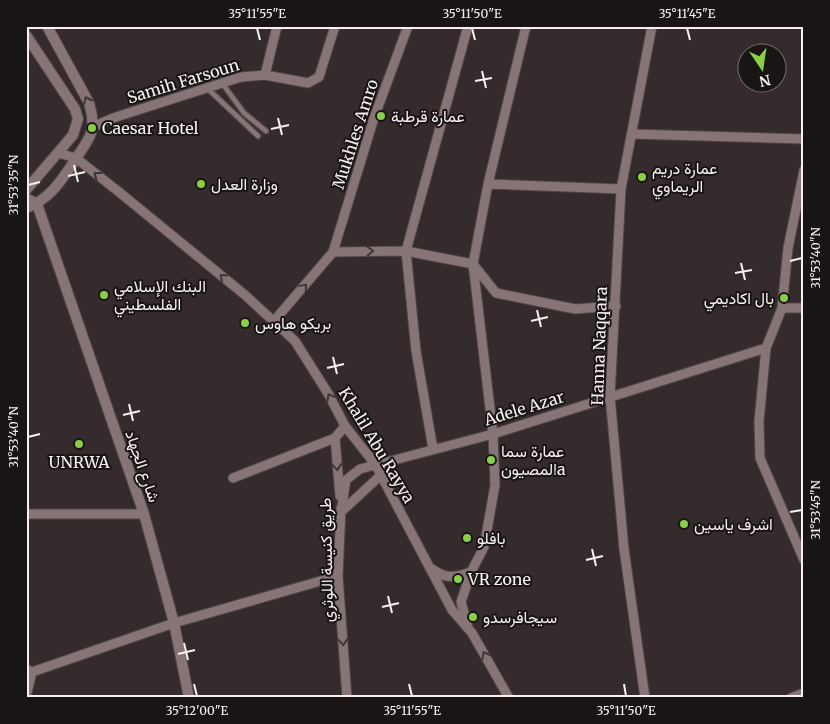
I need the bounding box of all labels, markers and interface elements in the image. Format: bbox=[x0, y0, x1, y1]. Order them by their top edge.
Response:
text: 35°11'55"E bbox=[228, 6, 286, 21]
text: 35°11'50"E bbox=[442, 6, 502, 21]
text: 35°11'45"E bbox=[659, 6, 716, 21]
north arrow bbox=[738, 42, 788, 92]
street label: Samih Farsoun bbox=[125, 54, 242, 108]
text: N bbox=[758, 71, 772, 91]
street label: Mukhles Amro bbox=[328, 77, 382, 191]
one-way arrow bbox=[82, 96, 93, 105]
place label: عمارة قرطبة bbox=[391, 106, 465, 127]
marker: عمارة قرطبة bbox=[375, 110, 387, 122]
place label: Caesar Hotel bbox=[102, 118, 199, 138]
marker: Caesar Hotel bbox=[86, 122, 98, 134]
text: 31°53'35"N bbox=[6, 154, 21, 215]
place label: عمارة دريم الريماوي bbox=[652, 158, 717, 200]
marker: عمارة دريم الريماوي bbox=[636, 171, 648, 183]
one-way arrow bbox=[94, 172, 103, 180]
place label: وزارة العدل bbox=[211, 174, 278, 195]
marker: وزارة العدل bbox=[195, 178, 207, 190]
text: 31°53'40"N bbox=[808, 227, 823, 289]
one-way arrow bbox=[366, 246, 374, 256]
one-way arrow bbox=[220, 273, 229, 282]
place label: البنك الإسلامي الفلسطيني bbox=[114, 276, 206, 318]
one-way arrow bbox=[298, 283, 307, 292]
street label: Hanna Naqqara bbox=[587, 286, 611, 406]
place label: بال اكاديمي bbox=[704, 288, 774, 312]
marker: البنك الإسلامي الفلسطيني bbox=[98, 289, 110, 301]
marker: بال اكاديمي bbox=[778, 292, 790, 304]
place label: بريكو هاوس bbox=[255, 313, 331, 334]
marker: بريكو هاوس bbox=[239, 317, 251, 329]
street label: Khalil Abu Rayya bbox=[335, 384, 420, 507]
street label: Adele Azar bbox=[481, 386, 566, 430]
one-way arrow bbox=[326, 393, 336, 402]
text: 31°53'40"N bbox=[6, 406, 21, 468]
street label: شارع الجهاد bbox=[119, 427, 165, 505]
marker: UNRWA bbox=[73, 438, 85, 450]
place label: عمارة سما المصيونa bbox=[501, 441, 566, 480]
place label: UNRWA bbox=[49, 452, 110, 472]
marker: عمارة سما المصيونa bbox=[485, 454, 497, 466]
one-way arrow bbox=[331, 464, 342, 472]
text: 31°53'45"N bbox=[808, 479, 823, 540]
street label: طريق كنيسة اللوثري bbox=[315, 498, 341, 622]
place label: اشرف ياسين bbox=[694, 514, 773, 535]
marker: اشرف ياسين bbox=[678, 518, 690, 530]
place label: بافلو bbox=[477, 528, 505, 549]
marker: بافلو bbox=[461, 532, 473, 544]
place label: VR zone bbox=[467, 569, 531, 589]
marker: VR zone bbox=[452, 573, 464, 585]
place label: سيجافرسدو bbox=[483, 607, 557, 628]
marker: سيجافرسدو bbox=[467, 611, 479, 623]
one-way arrow bbox=[337, 639, 348, 647]
one-way arrow bbox=[482, 652, 492, 661]
text: 35°12'00"E bbox=[166, 703, 229, 718]
text: 35°11'55"E bbox=[383, 703, 441, 718]
text: 35°11'50"E bbox=[596, 703, 656, 718]

